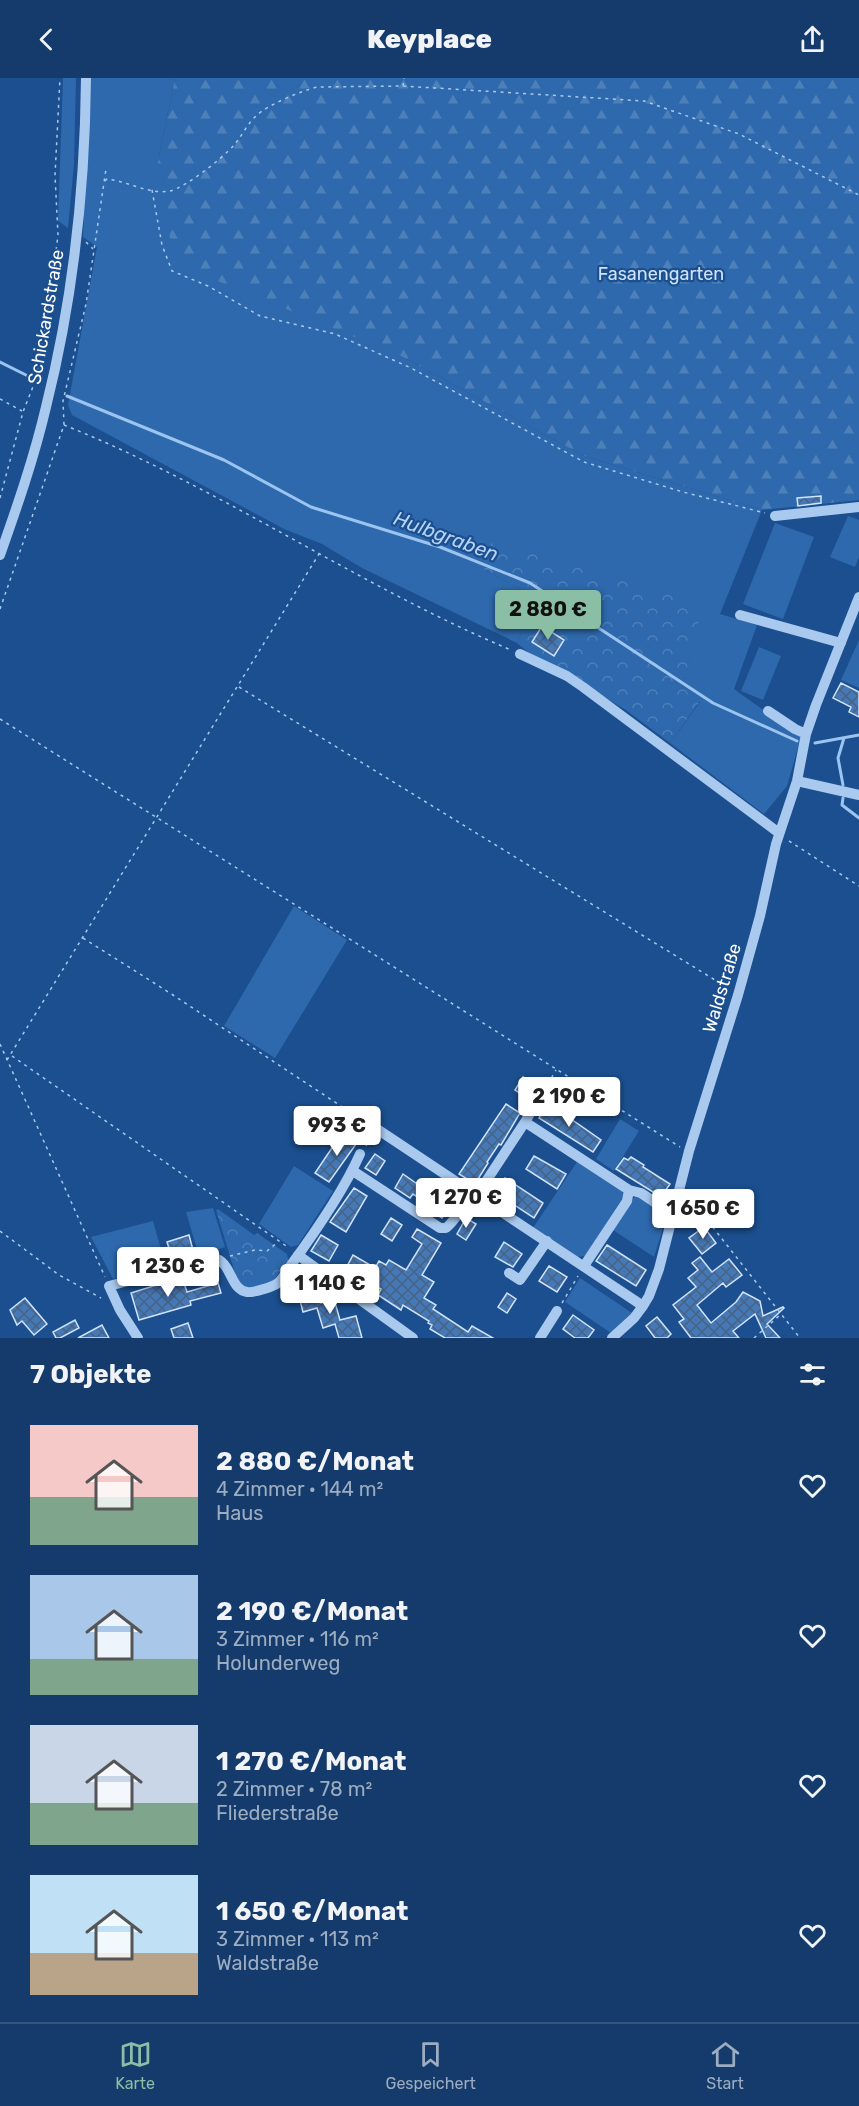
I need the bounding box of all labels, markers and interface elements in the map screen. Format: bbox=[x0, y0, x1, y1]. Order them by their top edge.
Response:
icon: back bbox=[30, 23, 63, 56]
text: Keyplace bbox=[367, 23, 492, 55]
icon: share bbox=[796, 23, 829, 56]
street label: Schickardstraße bbox=[23, 248, 69, 386]
park label: Fasanengarten bbox=[598, 263, 724, 285]
water label: Hulbgraben bbox=[390, 506, 502, 566]
pin: 2 880 € bbox=[493, 590, 603, 641]
text: 2 880 € bbox=[509, 597, 587, 621]
street label: Waldstraße bbox=[698, 941, 746, 1035]
pin: 2 190 € bbox=[514, 1077, 624, 1128]
text: 2 190 € bbox=[532, 1084, 606, 1108]
pin: 993 € bbox=[295, 1106, 379, 1157]
text: 993 € bbox=[308, 1113, 366, 1137]
pin: 1 270 € bbox=[411, 1178, 521, 1229]
text: 1 270 € bbox=[430, 1185, 502, 1209]
pin: 1 650 € bbox=[648, 1189, 758, 1240]
text: 1 650 € bbox=[666, 1196, 740, 1220]
pin: 1 230 € bbox=[113, 1247, 223, 1298]
text: 1 230 € bbox=[131, 1254, 205, 1278]
pin: 1 140 € bbox=[275, 1264, 385, 1315]
text: 1 140 € bbox=[294, 1271, 366, 1295]
icon: filters bbox=[796, 1358, 829, 1391]
text: 7 Objekte bbox=[30, 1359, 151, 1390]
text: 2 880 €/Monat bbox=[216, 1446, 414, 1477]
icon: home bbox=[78, 1449, 150, 1521]
icon: heart bbox=[796, 1469, 829, 1502]
text: 4 Zimmer · 144 m² bbox=[216, 1477, 383, 1501]
text: Haus bbox=[216, 1501, 264, 1525]
text: 2 190 €/Monat bbox=[216, 1596, 408, 1627]
icon: home bbox=[78, 1599, 150, 1671]
icon: heart bbox=[796, 1619, 829, 1652]
text: 3 Zimmer · 116 m² bbox=[216, 1627, 379, 1651]
text: Holunderweg bbox=[216, 1651, 340, 1675]
text: 1 270 €/Monat bbox=[216, 1746, 406, 1777]
icon: home bbox=[78, 1749, 150, 1821]
icon: heart bbox=[796, 1769, 829, 1802]
text: 2 Zimmer · 78 m² bbox=[216, 1777, 372, 1801]
text: Fliederstraße bbox=[216, 1801, 339, 1825]
text: 1 650 €/Monat bbox=[216, 1896, 408, 1927]
icon: home bbox=[78, 1899, 150, 1971]
icon: heart bbox=[796, 1919, 829, 1952]
text: 3 Zimmer · 113 m² bbox=[216, 1927, 379, 1951]
text: Waldstraße bbox=[216, 1951, 319, 1975]
tab: Karte bbox=[115, 2038, 155, 2093]
tab: Gespeichert bbox=[385, 2038, 476, 2093]
tab: Start bbox=[706, 2038, 744, 2093]

